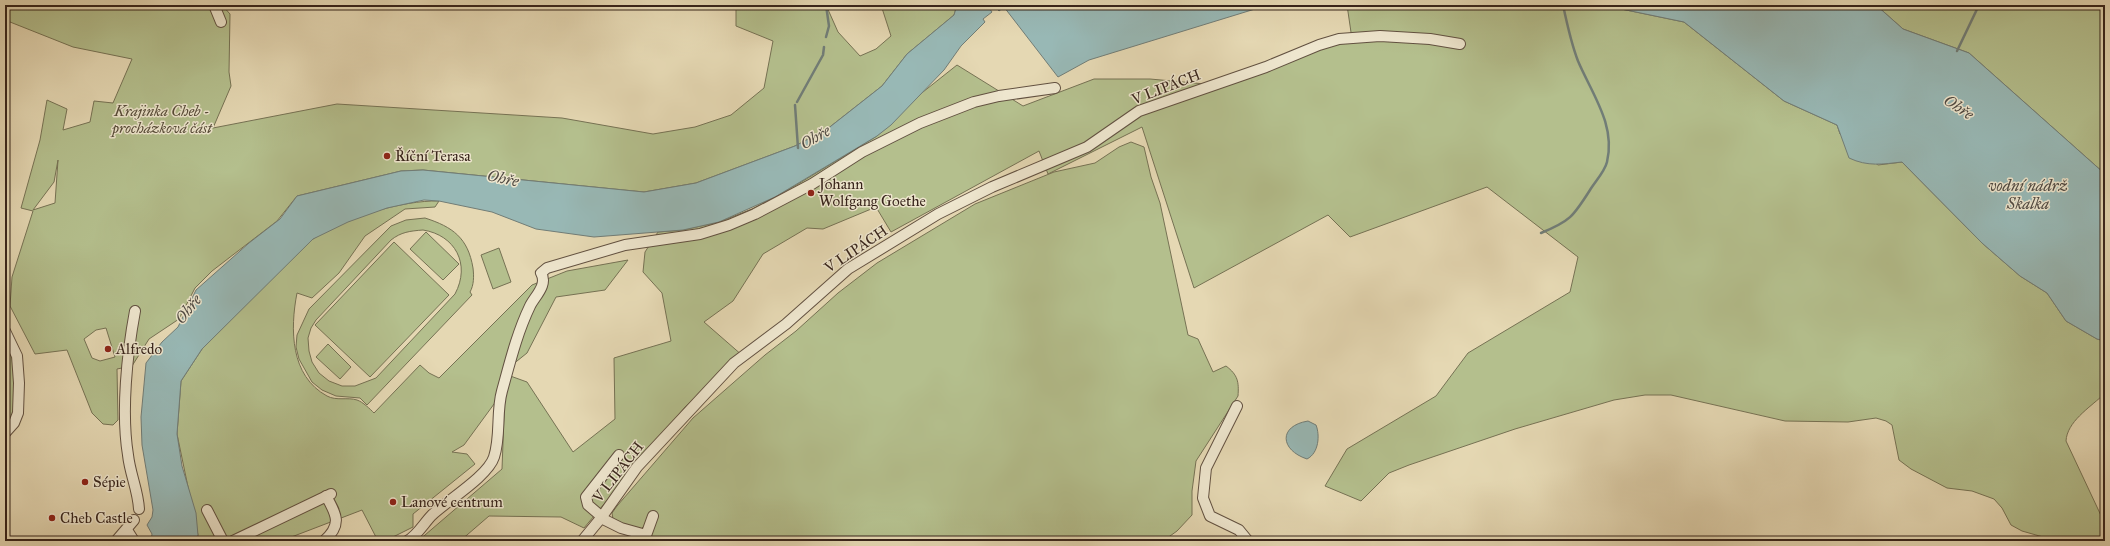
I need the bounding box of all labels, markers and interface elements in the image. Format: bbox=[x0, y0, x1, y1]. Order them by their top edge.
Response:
street label: V LIPÁCH bbox=[1128, 65, 1203, 109]
water label: Ohře bbox=[1941, 90, 1978, 124]
park label: Krajinka Cheb - procházková část bbox=[110, 102, 213, 138]
water label: Ohře bbox=[797, 121, 834, 153]
place label: Říční Terasa bbox=[395, 146, 471, 165]
marker: Říční Terasa bbox=[382, 151, 392, 161]
water label: Ohře bbox=[486, 165, 521, 191]
place label: Johann Wolfgang Goethe bbox=[817, 175, 926, 210]
water label: vodní nádrž Skalka bbox=[1988, 176, 2068, 213]
marker: Johann Wolfgang Goethe bbox=[806, 188, 816, 198]
street label: V LIPÁCH bbox=[820, 220, 891, 277]
water label: Ohře bbox=[171, 290, 206, 327]
place label: Alfredo bbox=[115, 340, 163, 358]
marker: Alfredo bbox=[103, 344, 113, 354]
street label: V LIPÁCH bbox=[587, 437, 647, 507]
place label: Sépie bbox=[93, 473, 126, 491]
marker: Sépie bbox=[80, 477, 90, 487]
place label: Lanové centrum bbox=[401, 493, 503, 511]
marker: Lanové centrum bbox=[388, 497, 398, 507]
place label: Cheb Castle bbox=[60, 509, 133, 527]
marker: Cheb Castle bbox=[47, 513, 57, 523]

